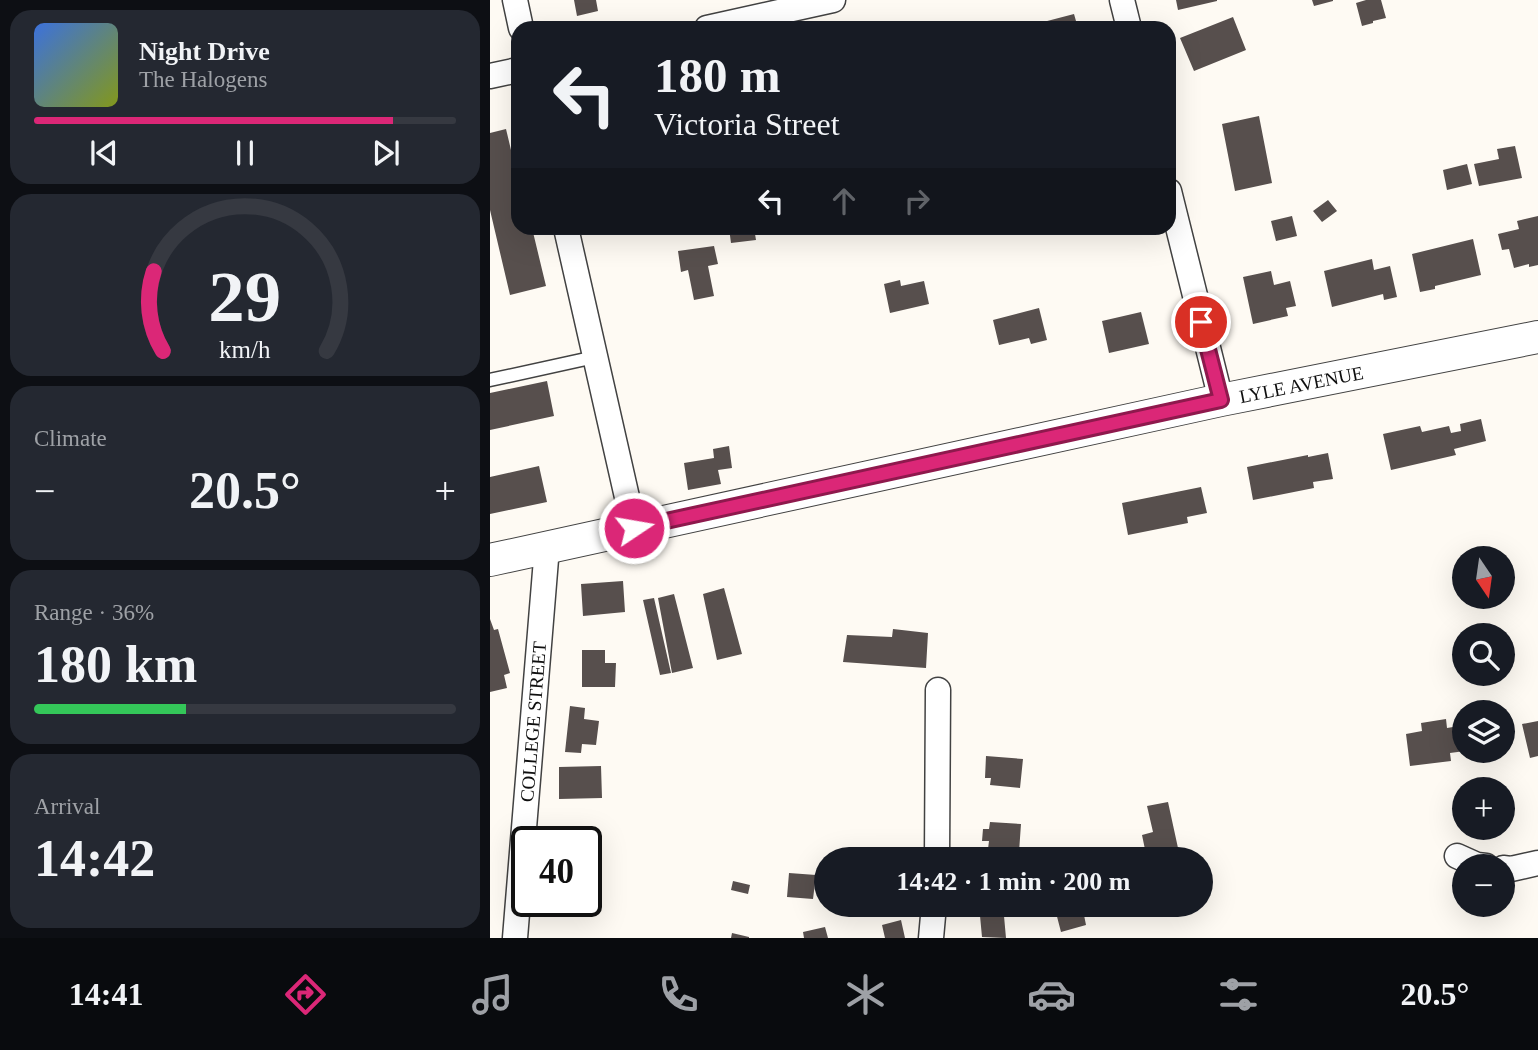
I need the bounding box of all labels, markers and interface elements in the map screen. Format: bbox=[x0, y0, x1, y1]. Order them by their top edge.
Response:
text: Night Drive bbox=[139, 37, 270, 66]
text: 180 m bbox=[654, 48, 781, 103]
icon: left bbox=[539, 49, 630, 140]
text: The Halogens bbox=[139, 67, 267, 92]
text: Victoria Street bbox=[654, 106, 840, 142]
icon: previous bbox=[85, 134, 123, 172]
icon: pause bbox=[226, 134, 264, 172]
icon: next bbox=[367, 134, 405, 172]
icon: left bbox=[752, 182, 790, 220]
icon: ahead bbox=[825, 182, 863, 220]
icon: right bbox=[898, 182, 936, 220]
text: 29 bbox=[209, 256, 281, 337]
pin bbox=[1171, 292, 1231, 352]
icon: arrive bbox=[1182, 303, 1220, 341]
text: km/h bbox=[219, 336, 271, 363]
street label: LYLE AVENUE bbox=[1237, 361, 1365, 407]
text: Climate bbox=[34, 426, 107, 451]
text: 20.5° bbox=[189, 462, 301, 519]
text: − bbox=[34, 470, 55, 512]
text: + bbox=[435, 470, 456, 512]
position arrow bbox=[597, 491, 671, 565]
north arrow bbox=[1452, 546, 1516, 609]
map controls bbox=[1452, 546, 1515, 917]
text: Range · 36% bbox=[34, 600, 154, 625]
button: search bbox=[1452, 623, 1515, 686]
text: 180 km bbox=[34, 636, 197, 693]
street label: COLLEGE STREET bbox=[516, 640, 550, 803]
button: layers bbox=[1452, 700, 1515, 763]
button: + bbox=[1452, 777, 1515, 840]
text: Arrival bbox=[34, 794, 100, 819]
speed limit sign: 40 bbox=[511, 826, 602, 917]
text: 14:42 bbox=[34, 830, 155, 887]
button: − bbox=[1452, 854, 1515, 917]
text: 14:42 · 1 min · 200 m bbox=[897, 867, 1131, 896]
icon: directions bbox=[281, 970, 330, 1019]
icon: music bbox=[468, 970, 517, 1019]
icon: phone bbox=[654, 970, 703, 1019]
icon: climate bbox=[841, 970, 890, 1019]
icon: car bbox=[1027, 970, 1076, 1019]
icon: filters bbox=[1214, 970, 1263, 1019]
text: 14:41 bbox=[69, 976, 143, 1012]
text: 20.5° bbox=[1400, 976, 1469, 1012]

